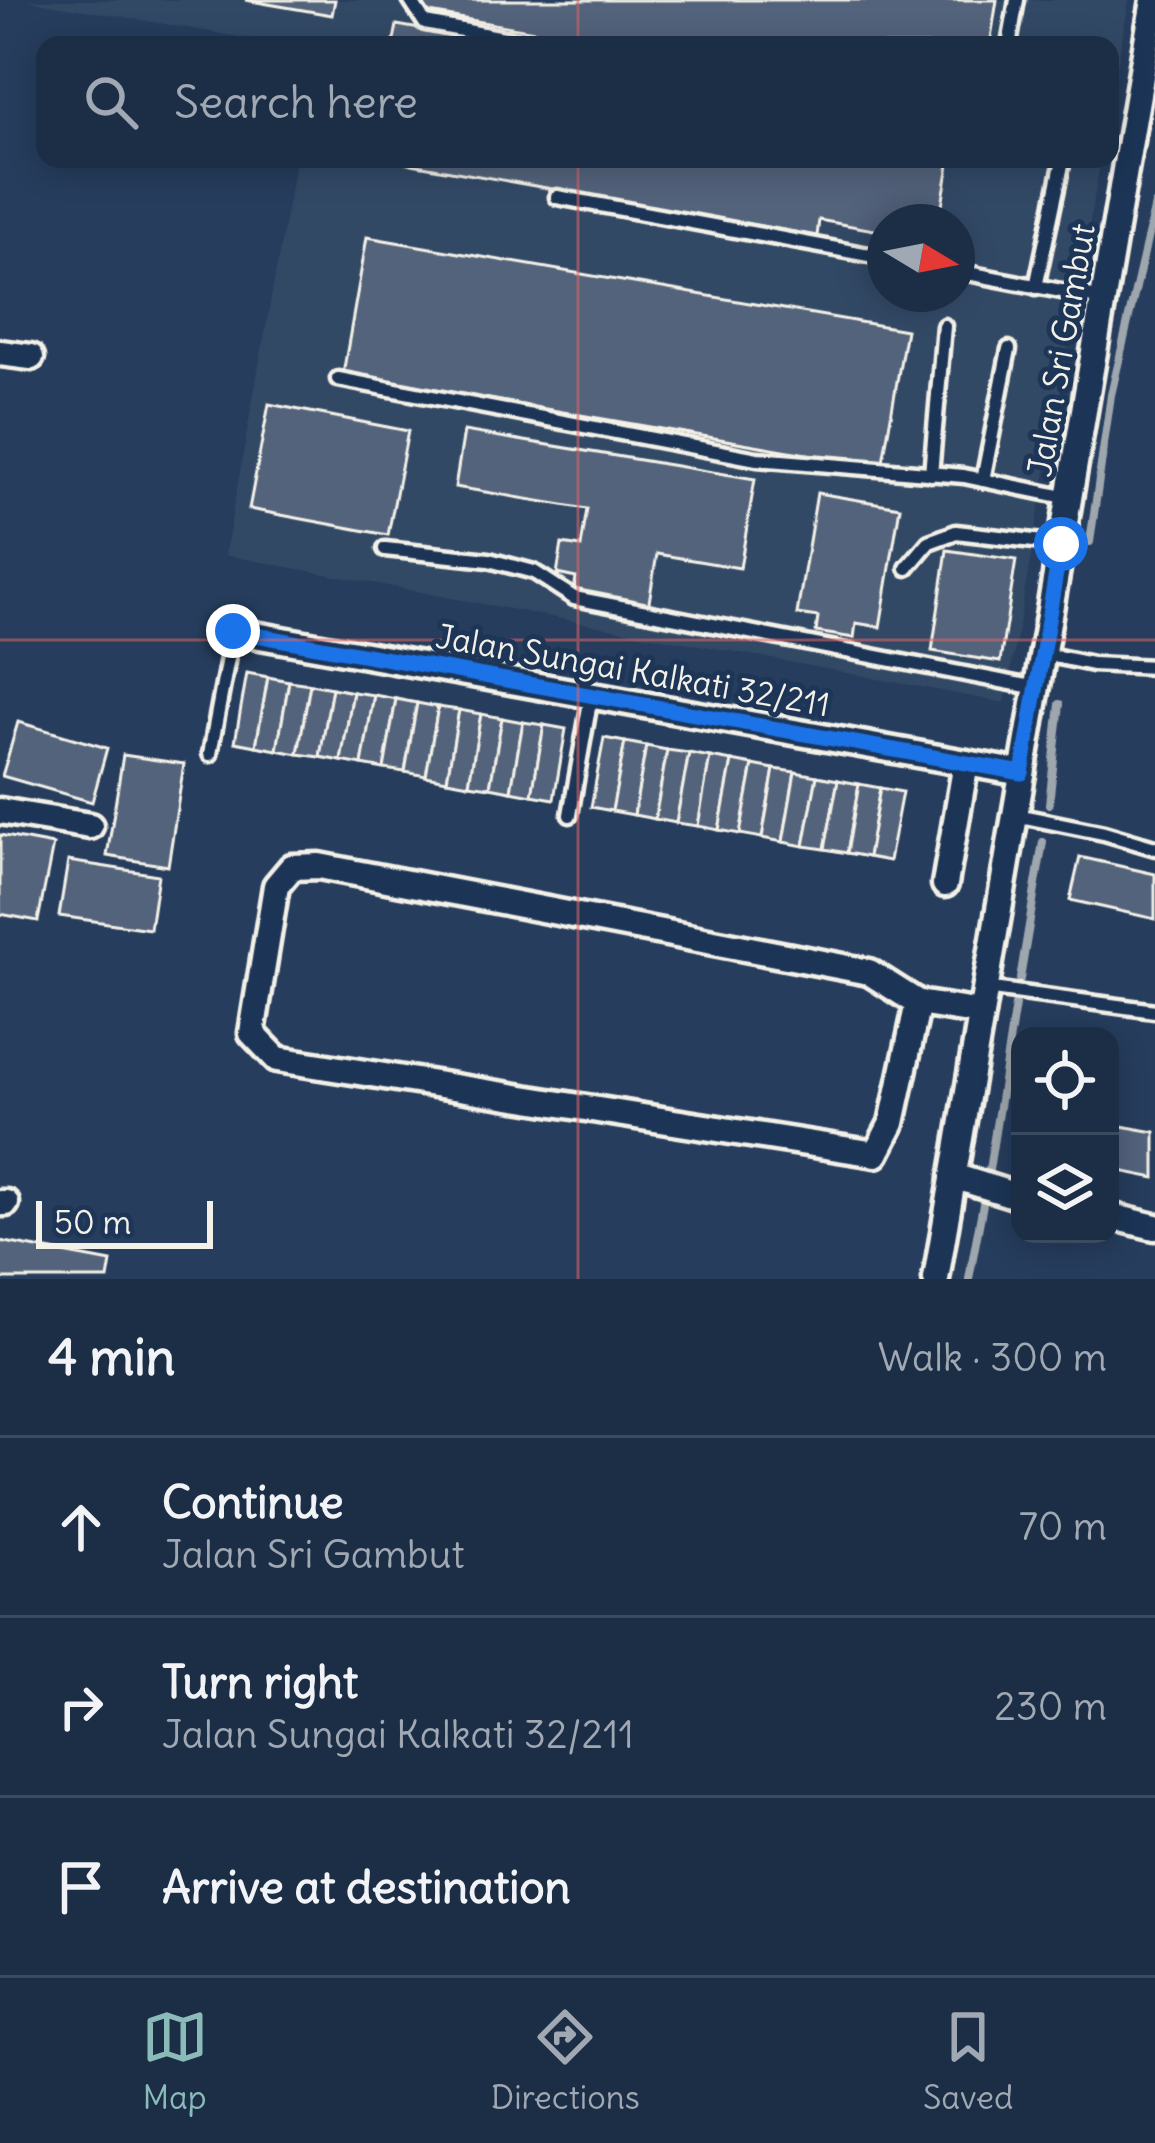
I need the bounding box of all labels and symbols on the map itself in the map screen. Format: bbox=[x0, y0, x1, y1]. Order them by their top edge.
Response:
north arrow bbox=[867, 204, 975, 312]
street label: Jalan Sri Gambut bbox=[1018, 220, 1104, 480]
route start bbox=[1034, 517, 1088, 571]
route end bbox=[206, 604, 260, 658]
street label: Jalan Sungai Kalkati 32/211 bbox=[433, 615, 833, 725]
scale bar bbox=[36, 1195, 213, 1248]

